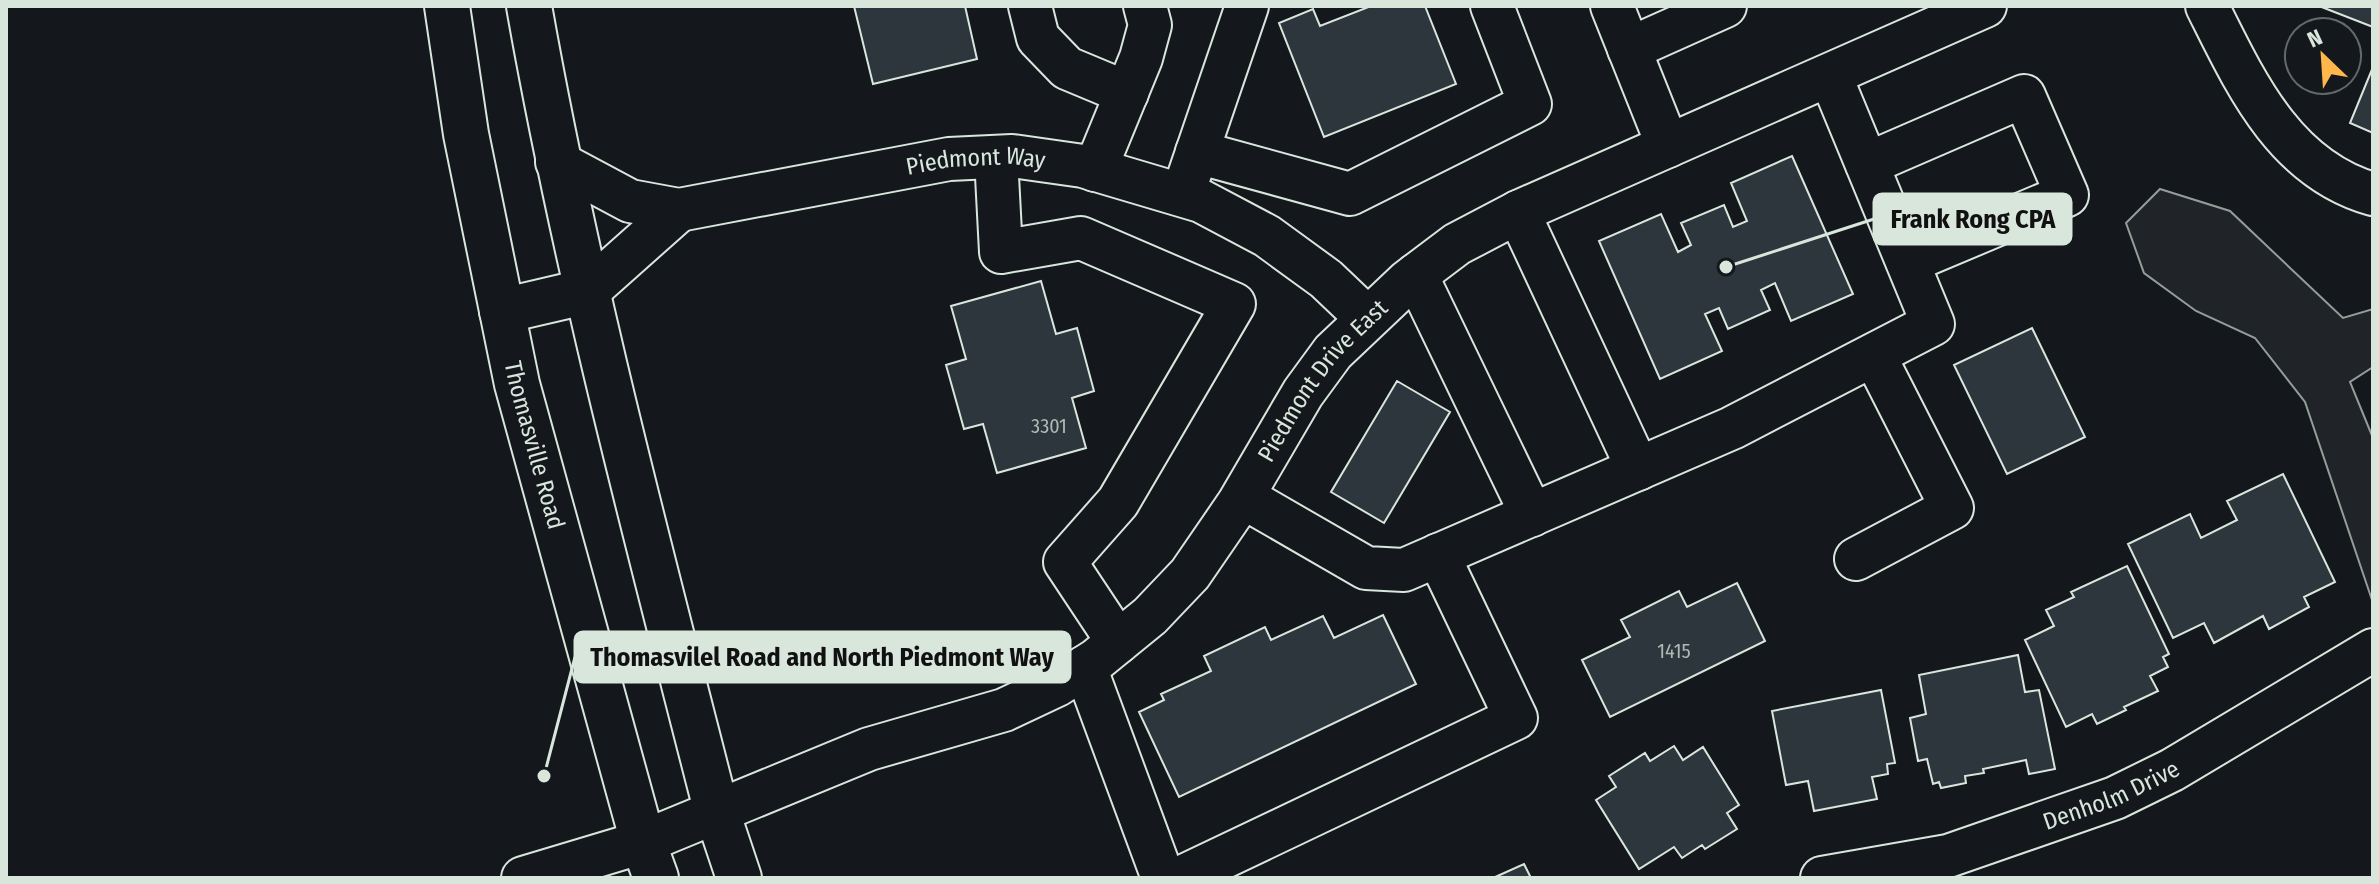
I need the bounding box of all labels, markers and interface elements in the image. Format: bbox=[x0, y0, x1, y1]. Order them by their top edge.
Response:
north arrow bbox=[2283, 16, 2363, 96]
text: N bbox=[2303, 23, 2326, 53]
street label: Piedmont Way bbox=[904, 141, 1047, 181]
callout: Frank Rong CPA bbox=[1874, 194, 2071, 244]
text: Frank Rong CPA bbox=[1891, 204, 2056, 235]
street label: Piedmont Drive East bbox=[1252, 294, 1393, 467]
street label: Thomasville Road bbox=[499, 359, 570, 532]
house number: 3301 bbox=[1031, 414, 1067, 438]
callout: Thomasvilel Road and North Piedmont Way bbox=[575, 632, 1070, 682]
house number: 1415 bbox=[1657, 639, 1691, 663]
text: Thomasvilel Road and North Piedmont Way bbox=[590, 642, 1054, 673]
street label: Denholm Drive bbox=[2039, 755, 2185, 836]

